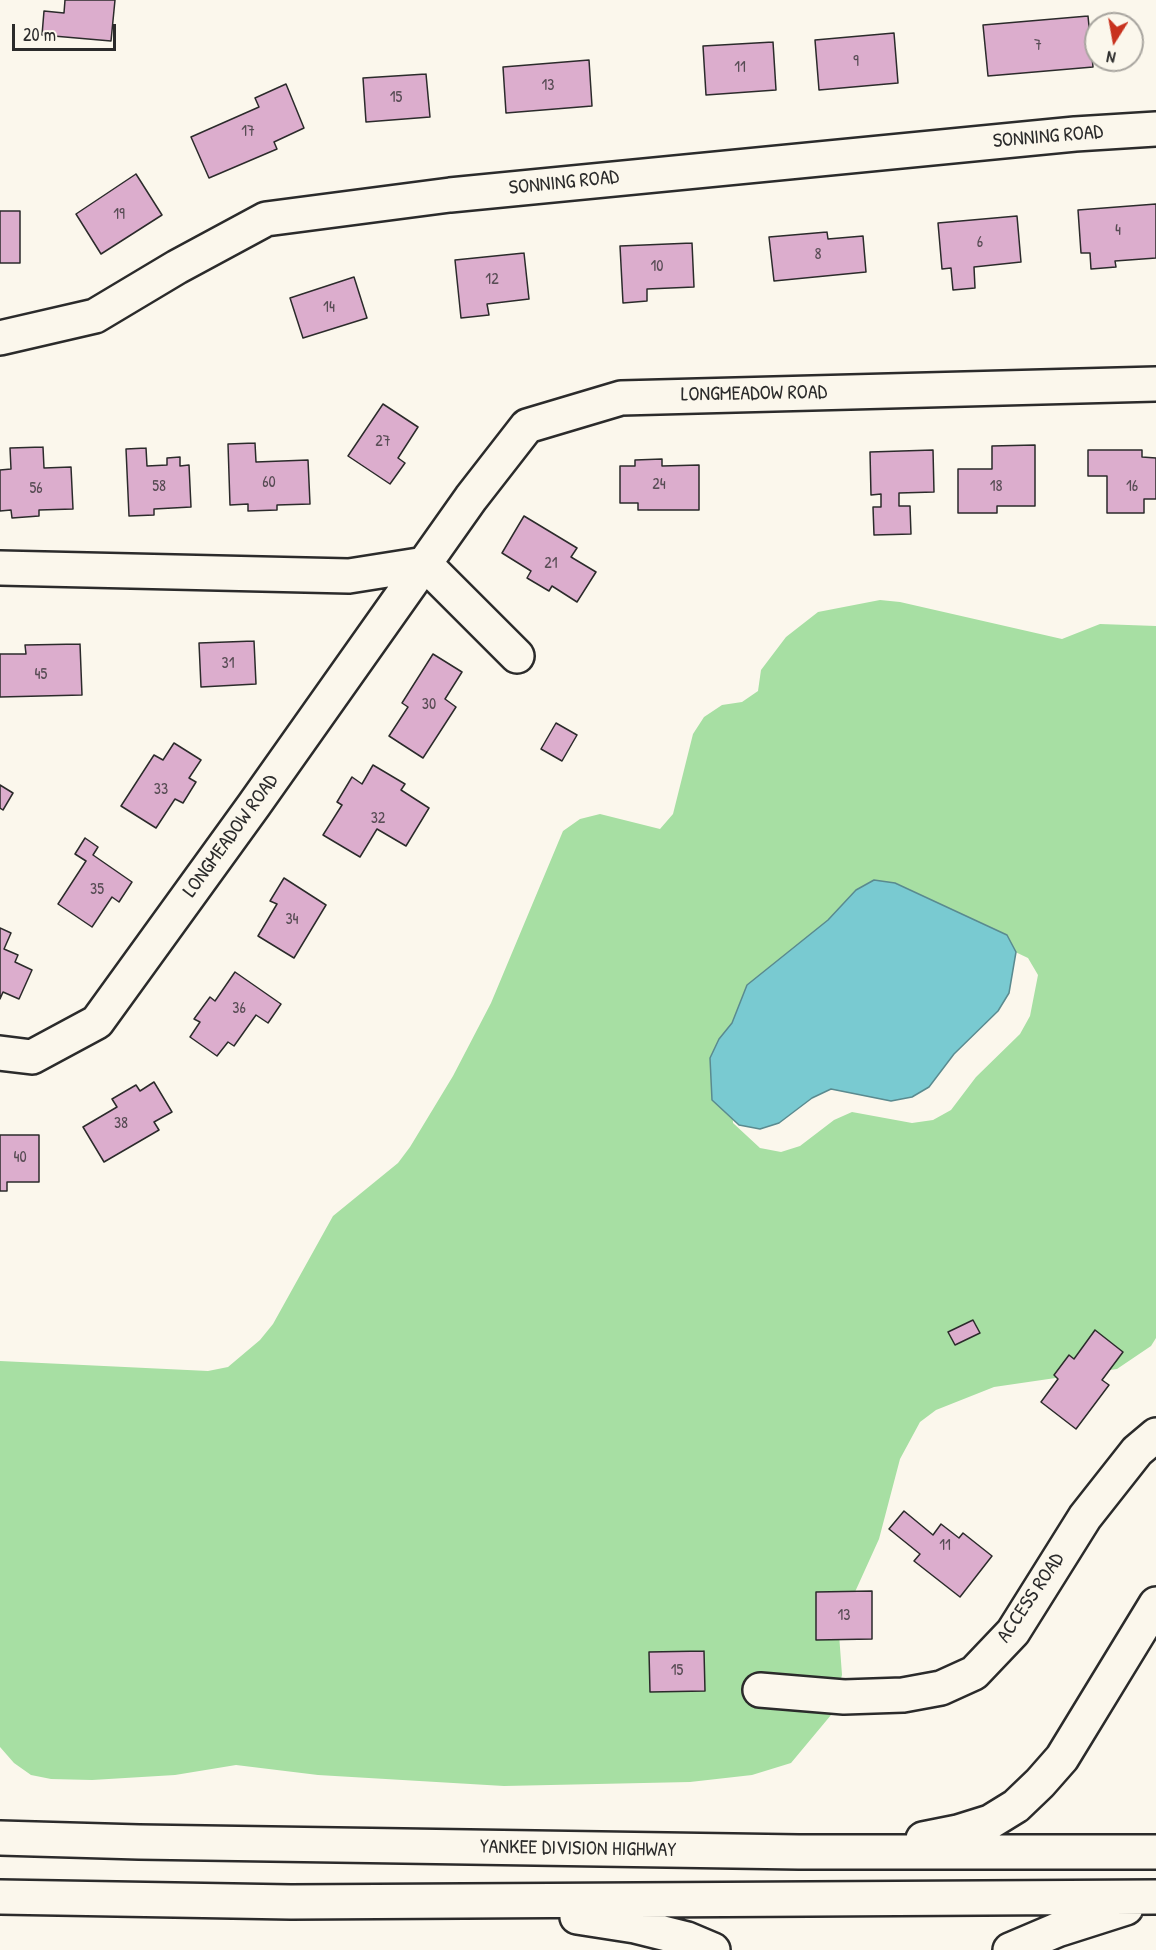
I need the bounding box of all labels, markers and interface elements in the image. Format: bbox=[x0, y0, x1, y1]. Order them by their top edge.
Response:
scale bar bbox=[15, 12, 118, 50]
north arrow bbox=[1084, 12, 1144, 72]
text: 20 m bbox=[23, 22, 56, 47]
house number: 7 bbox=[1034, 36, 1042, 56]
text: N bbox=[1105, 46, 1117, 69]
house number: 9 bbox=[853, 52, 859, 72]
house number: 11 bbox=[734, 58, 746, 78]
house number: 13 bbox=[542, 76, 554, 96]
house number: 15 bbox=[390, 88, 402, 108]
street label: SONNING ROAD bbox=[992, 120, 1104, 154]
house number: 17 bbox=[241, 122, 255, 142]
street label: SONNING ROAD bbox=[508, 165, 620, 201]
house number: 19 bbox=[113, 205, 125, 225]
house number: 4 bbox=[1115, 221, 1121, 241]
house number: 6 bbox=[977, 233, 983, 253]
house number: 8 bbox=[815, 245, 821, 265]
house number: 10 bbox=[651, 257, 663, 277]
house number: 12 bbox=[485, 270, 499, 290]
house number: 14 bbox=[323, 298, 335, 318]
street label: LONGMEADOW ROAD bbox=[681, 381, 827, 407]
house number: 27 bbox=[375, 432, 391, 452]
house number: 60 bbox=[262, 473, 276, 493]
house number: 24 bbox=[652, 475, 666, 495]
house number: 58 bbox=[152, 477, 166, 497]
house number: 18 bbox=[990, 477, 1002, 497]
house number: 16 bbox=[1126, 477, 1138, 497]
house number: 56 bbox=[29, 479, 43, 499]
house number: 21 bbox=[544, 554, 558, 574]
house number: 31 bbox=[222, 654, 234, 674]
house number: 45 bbox=[35, 665, 47, 685]
house number: 30 bbox=[422, 695, 436, 715]
street label: LONGMEADOW ROAD bbox=[178, 770, 284, 902]
house number: 33 bbox=[154, 780, 168, 800]
house number: 32 bbox=[371, 809, 385, 829]
house number: 35 bbox=[90, 880, 104, 900]
house number: 34 bbox=[285, 910, 299, 930]
house number: 36 bbox=[232, 999, 246, 1019]
house number: 38 bbox=[114, 1114, 128, 1134]
house number: 40 bbox=[13, 1148, 27, 1168]
house number: 11 bbox=[939, 1536, 951, 1556]
street label: ACCESS ROAD bbox=[992, 1549, 1070, 1647]
house number: 13 bbox=[838, 1606, 850, 1626]
house number: 15 bbox=[671, 1661, 683, 1681]
street label: YANKEE DIVISION HIGHWAY bbox=[480, 1835, 676, 1863]

